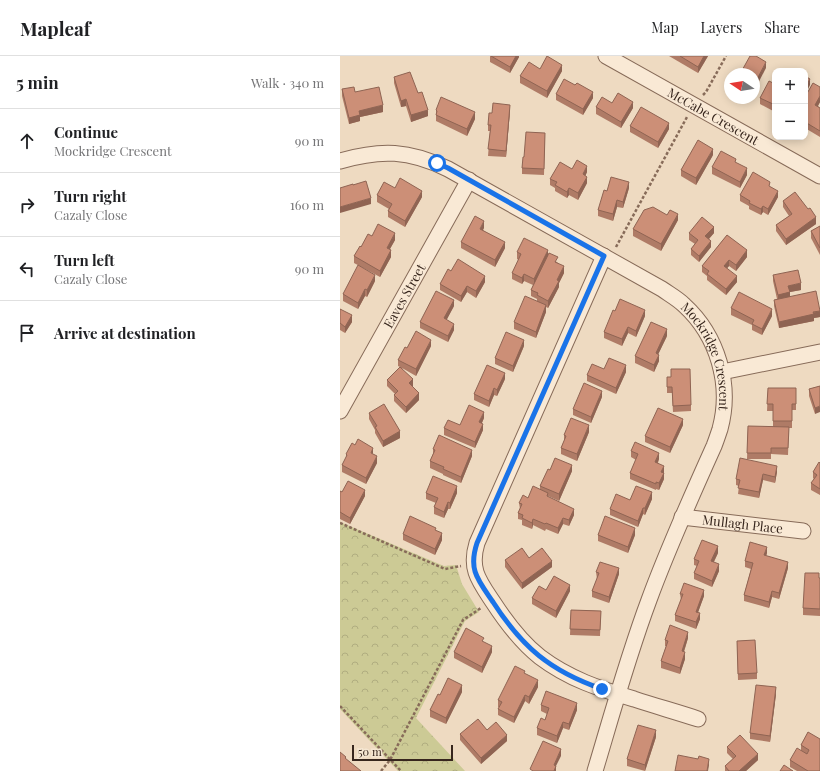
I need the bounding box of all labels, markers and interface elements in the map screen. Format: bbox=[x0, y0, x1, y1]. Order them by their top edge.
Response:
text: Mapleaf bbox=[20, 15, 91, 41]
text: Map bbox=[651, 18, 679, 37]
text: Layers bbox=[701, 18, 742, 37]
text: Share bbox=[764, 18, 800, 37]
north arrow bbox=[724, 68, 760, 104]
map controls bbox=[772, 68, 808, 140]
button: + bbox=[772, 68, 808, 104]
text: 5 min bbox=[16, 71, 59, 93]
text: Walk · 340 m bbox=[251, 74, 324, 91]
street label: McCabe Crescent bbox=[665, 83, 763, 148]
button: − bbox=[772, 104, 808, 140]
text: Continue bbox=[54, 122, 118, 142]
icon: ahead bbox=[16, 130, 38, 152]
text: 90 m bbox=[295, 132, 324, 149]
text: Mockridge Crescent bbox=[54, 142, 172, 159]
route start bbox=[428, 154, 446, 172]
text: Turn right bbox=[54, 186, 127, 206]
icon: right bbox=[16, 194, 38, 216]
text: 160 m bbox=[290, 196, 324, 213]
text: Cazaly Close bbox=[54, 206, 127, 223]
text: Turn left bbox=[54, 250, 115, 270]
icon: left bbox=[16, 258, 38, 280]
text: 90 m bbox=[295, 260, 324, 277]
street label: Eaves Street bbox=[379, 260, 429, 331]
text: Cazaly Close bbox=[54, 270, 127, 287]
street label: Mockridge Crescent bbox=[678, 298, 733, 412]
icon: arrive bbox=[16, 322, 38, 344]
text: Arrive at destination bbox=[54, 323, 196, 343]
street label: Mullagh Place bbox=[701, 510, 784, 537]
route end bbox=[593, 680, 611, 698]
scale bar bbox=[352, 743, 453, 762]
text: 50 m bbox=[358, 744, 382, 759]

